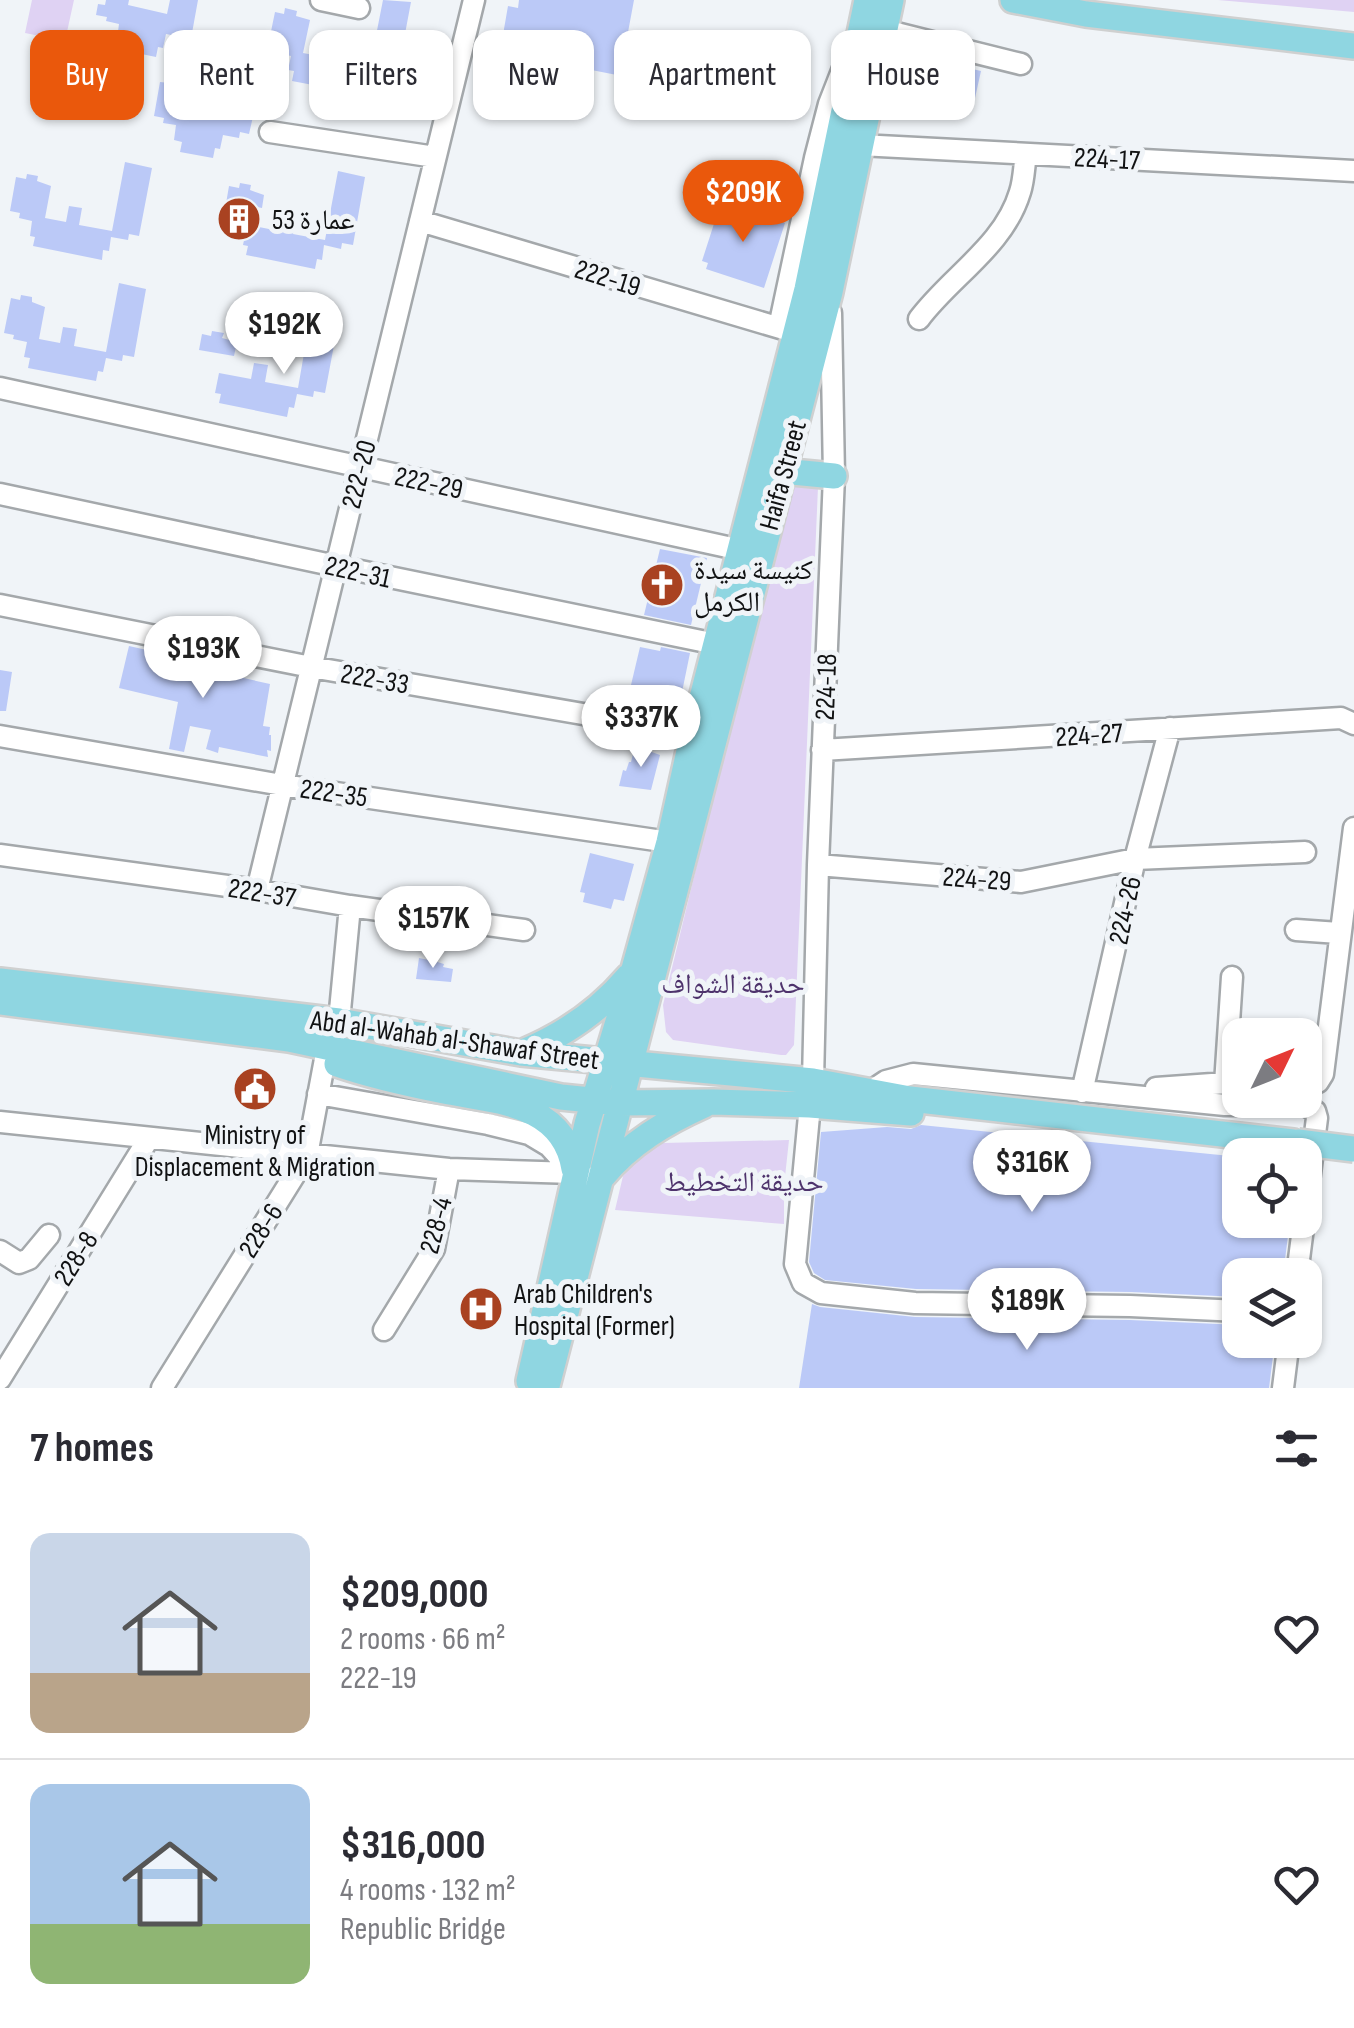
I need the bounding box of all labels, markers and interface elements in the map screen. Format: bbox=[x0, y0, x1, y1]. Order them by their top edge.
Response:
chip: Buy bbox=[30, 30, 144, 120]
chip: Rent bbox=[164, 30, 289, 120]
chip: Filters bbox=[309, 30, 453, 120]
chip: New bbox=[473, 30, 594, 120]
chip: Apartment bbox=[614, 30, 811, 120]
chip: House bbox=[831, 30, 975, 120]
street label: 224-17 bbox=[1073, 141, 1141, 178]
pin: $209K bbox=[673, 160, 813, 245]
text: $209K bbox=[705, 173, 781, 212]
building icon: عمارة 53 bbox=[216, 196, 262, 242]
place label: عمارة 53 bbox=[272, 204, 354, 237]
street label: 222-19 bbox=[571, 253, 645, 304]
pin: $192K bbox=[214, 292, 354, 377]
text: $192K bbox=[247, 305, 321, 344]
street label: Haifa Street bbox=[753, 417, 814, 534]
street label: 222-20 bbox=[335, 437, 384, 512]
street label: 222-29 bbox=[392, 460, 466, 507]
street label: 222-31 bbox=[322, 549, 394, 596]
place label: كنيسة سيدة الكرمل bbox=[694, 554, 813, 619]
church icon: كنيسة سيدة الكرمل bbox=[639, 562, 685, 608]
pin: $193K bbox=[133, 616, 273, 701]
text: $193K bbox=[166, 629, 240, 668]
street label: 224-18 bbox=[809, 653, 844, 721]
street label: 222-33 bbox=[338, 657, 411, 702]
pin: $337K bbox=[571, 685, 711, 770]
text: $337K bbox=[603, 698, 679, 737]
street label: 224-27 bbox=[1054, 717, 1124, 754]
street label: 222-35 bbox=[298, 772, 370, 815]
street label: 224-29 bbox=[941, 861, 1012, 898]
street label: 222-37 bbox=[226, 872, 298, 915]
street label: 224-26 bbox=[1102, 873, 1149, 947]
pin: $157K bbox=[363, 886, 503, 971]
text: $157K bbox=[397, 899, 469, 938]
park label: حديقة الشواف bbox=[661, 968, 805, 1001]
street label: Abd al-Wahab al-Shawaf Street bbox=[307, 1004, 601, 1077]
north arrow bbox=[1222, 1018, 1322, 1118]
map controls bbox=[1222, 1018, 1322, 1358]
public building icon: Ministry of Displacement & Migration bbox=[232, 1066, 278, 1112]
place label: Ministry of Displacement & Migration bbox=[135, 1119, 375, 1184]
pin: $316K bbox=[962, 1130, 1102, 1215]
button: locate bbox=[1222, 1138, 1322, 1238]
text: $316K bbox=[995, 1143, 1069, 1182]
park label: حديقة التخطيط bbox=[664, 1166, 824, 1199]
street label: 228-4 bbox=[413, 1193, 460, 1257]
street label: 228-6 bbox=[232, 1197, 291, 1264]
street label: 228-8 bbox=[47, 1225, 106, 1292]
button: layers bbox=[1222, 1258, 1322, 1358]
pin: $189K bbox=[957, 1268, 1097, 1353]
place label: Arab Children's Hospital (Former) bbox=[513, 1278, 675, 1343]
text: $189K bbox=[990, 1281, 1064, 1320]
hospital icon: Arab Children's Hospital (Former) bbox=[458, 1286, 504, 1332]
icon: filters bbox=[1269, 1421, 1324, 1476]
text: 7 homes bbox=[30, 1423, 154, 1474]
text: $209,000 bbox=[340, 1569, 489, 1620]
icon: home bbox=[110, 1573, 230, 1693]
icon: heart bbox=[1269, 1606, 1324, 1661]
text: 2 rooms · 66 m² bbox=[340, 1620, 506, 1659]
text: 222-19 bbox=[340, 1659, 417, 1698]
text: $316,000 bbox=[340, 1820, 486, 1871]
icon: home bbox=[110, 1824, 230, 1944]
icon: heart bbox=[1269, 1857, 1324, 1912]
text: 4 rooms · 132 m² bbox=[340, 1871, 516, 1910]
text: Republic Bridge bbox=[340, 1910, 506, 1949]

